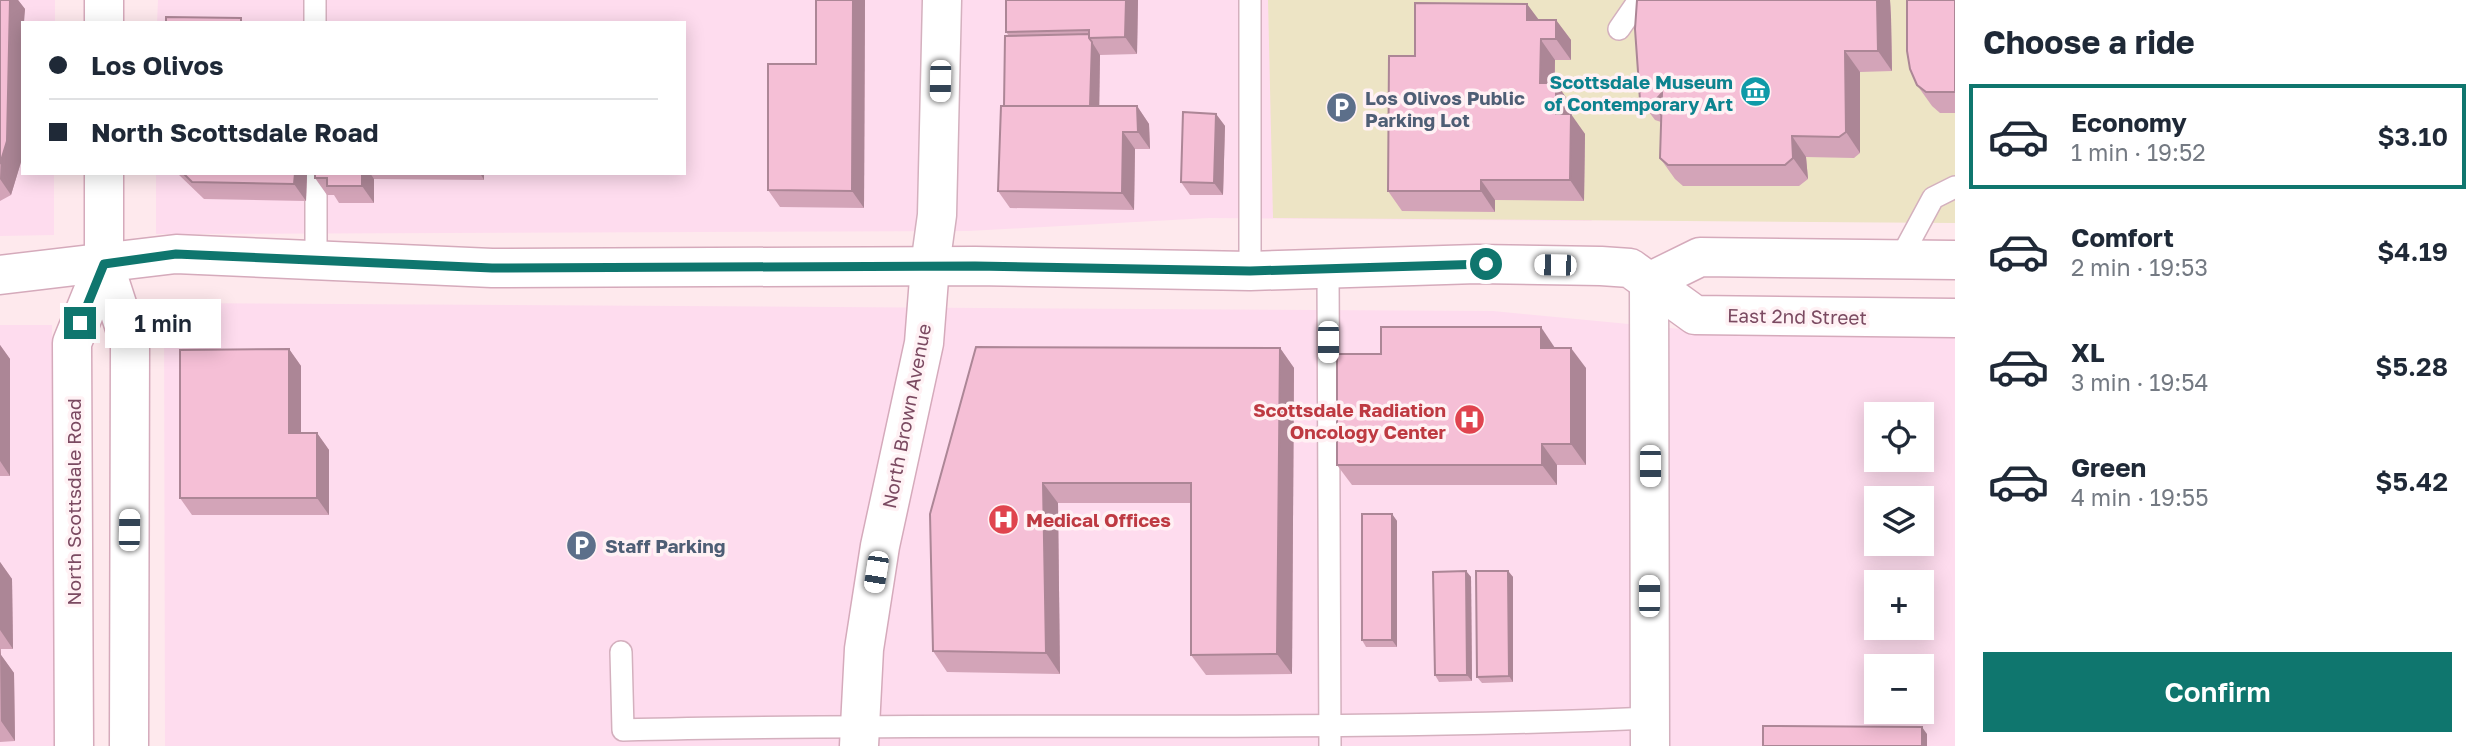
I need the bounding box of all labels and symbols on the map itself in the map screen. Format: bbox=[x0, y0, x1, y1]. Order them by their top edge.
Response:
car bbox=[930, 60, 951, 102]
place label: Scottsdale Museum of Contemporary Art bbox=[1544, 70, 1733, 115]
museum icon: Scottsdale Museum of Contemporary Art bbox=[1739, 75, 1773, 109]
place label: Los Olivos Public Parking Lot bbox=[1365, 86, 1525, 131]
parking icon: Los Olivos Public Parking Lot bbox=[1325, 91, 1359, 125]
route start bbox=[1470, 248, 1502, 280]
car bbox=[1534, 254, 1577, 276]
callout: 1 min bbox=[104, 298, 220, 348]
street label: East 2nd Street bbox=[1727, 303, 1867, 329]
route end bbox=[64, 307, 96, 339]
car bbox=[1318, 321, 1339, 363]
street label: North Brown Avenue bbox=[877, 322, 935, 510]
street label: North Scottsdale Road bbox=[62, 398, 85, 606]
place label: Scottsdale Radiation Oncology Center bbox=[1253, 398, 1447, 443]
hospital icon: Scottsdale Radiation Oncology Center bbox=[1452, 403, 1486, 437]
car bbox=[1640, 445, 1661, 487]
hospital icon: Medical Offices bbox=[986, 502, 1020, 536]
place label: Medical Offices bbox=[1026, 508, 1171, 531]
car bbox=[119, 509, 140, 551]
parking icon: Staff Parking bbox=[565, 528, 599, 562]
place label: Staff Parking bbox=[605, 534, 725, 557]
car bbox=[863, 550, 890, 594]
car bbox=[1639, 575, 1660, 617]

